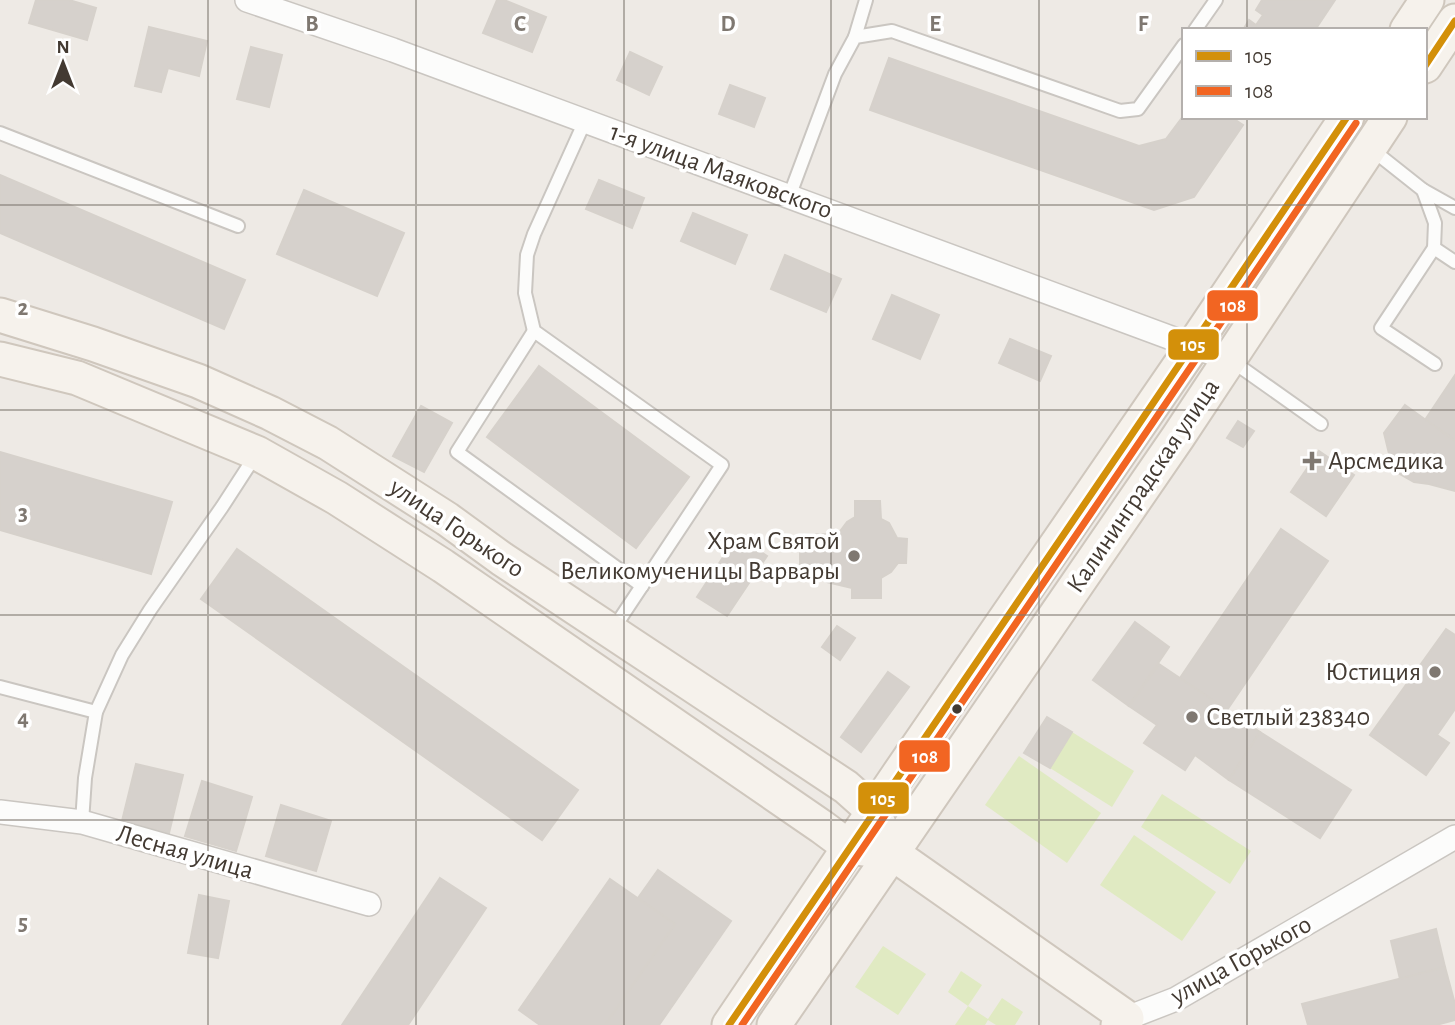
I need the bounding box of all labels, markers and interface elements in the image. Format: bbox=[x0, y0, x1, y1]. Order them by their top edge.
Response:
text: B bbox=[305, 13, 319, 36]
text: C bbox=[514, 13, 526, 36]
text: D bbox=[720, 13, 736, 36]
text: E bbox=[929, 13, 941, 36]
text: F bbox=[1138, 13, 1149, 36]
north arrow bbox=[28, 28, 98, 98]
legend bbox=[1182, 28, 1427, 119]
text: N bbox=[56, 38, 70, 57]
text: 105 bbox=[1245, 46, 1272, 67]
text: 108 bbox=[1245, 81, 1273, 102]
street label: 1-я улица Маяковского bbox=[606, 119, 836, 223]
line badge: 108 bbox=[1206, 289, 1259, 322]
text: 2 bbox=[18, 297, 29, 320]
text: 108 bbox=[1220, 297, 1246, 316]
line badge: 105 bbox=[1167, 328, 1220, 361]
text: 105 bbox=[1181, 336, 1205, 355]
street label: Калининградская улица bbox=[1062, 374, 1224, 598]
place label: Арсмедика bbox=[1328, 448, 1444, 474]
marker: Арсмедика bbox=[1302, 451, 1322, 471]
street label: улица Горького bbox=[384, 473, 529, 582]
text: 3 bbox=[18, 502, 28, 525]
place label: Храм Святой Великомученицы Варвары bbox=[560, 528, 840, 584]
marker: Храм Святой Великомученицы Варвары bbox=[846, 548, 862, 564]
place label: Юстиция bbox=[1325, 659, 1421, 685]
marker: Юстиция bbox=[1427, 664, 1443, 680]
unlabelled marker bbox=[950, 702, 964, 716]
place label: Светлый 238340 bbox=[1206, 704, 1370, 730]
text: 4 bbox=[17, 707, 29, 730]
marker: Светлый 238340 bbox=[1184, 709, 1200, 725]
line badge: 108 bbox=[898, 739, 951, 773]
text: 108 bbox=[912, 748, 938, 767]
line badge: 105 bbox=[857, 781, 910, 815]
text: 105 bbox=[871, 790, 895, 809]
street label: Лесная улица bbox=[114, 820, 256, 884]
street label: улица Горького bbox=[1166, 911, 1316, 1010]
text: 5 bbox=[18, 912, 28, 935]

